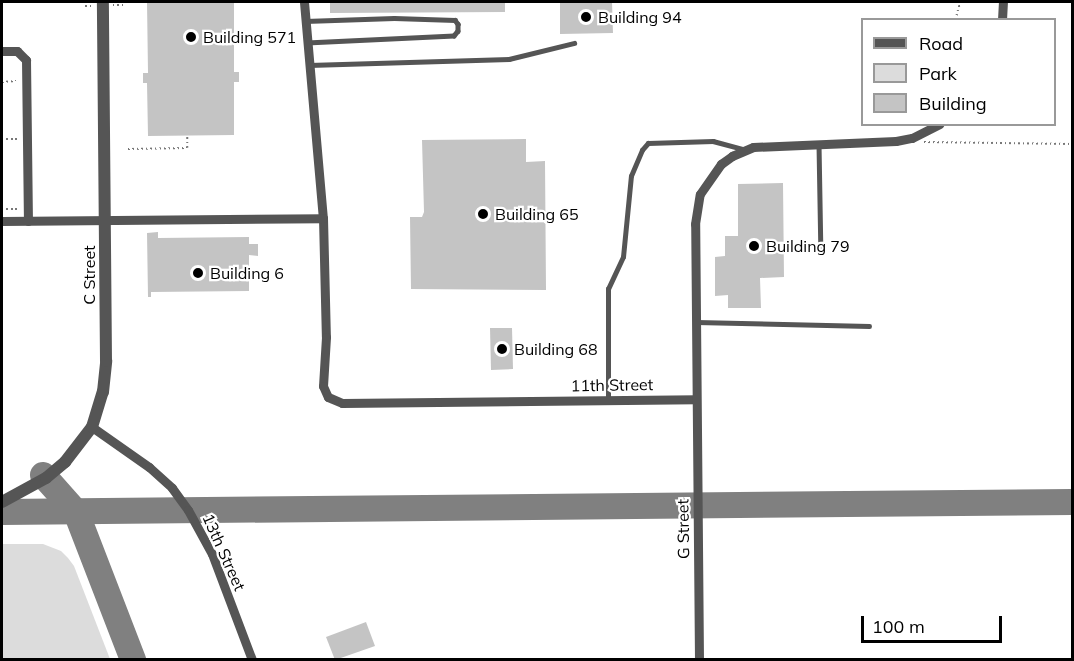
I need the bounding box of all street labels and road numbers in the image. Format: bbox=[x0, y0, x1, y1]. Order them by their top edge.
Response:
street label: C Street bbox=[79, 245, 99, 305]
street label: 11th Street bbox=[571, 375, 653, 395]
street label: G Street bbox=[673, 499, 693, 559]
street label: 13th Street bbox=[198, 510, 250, 594]

